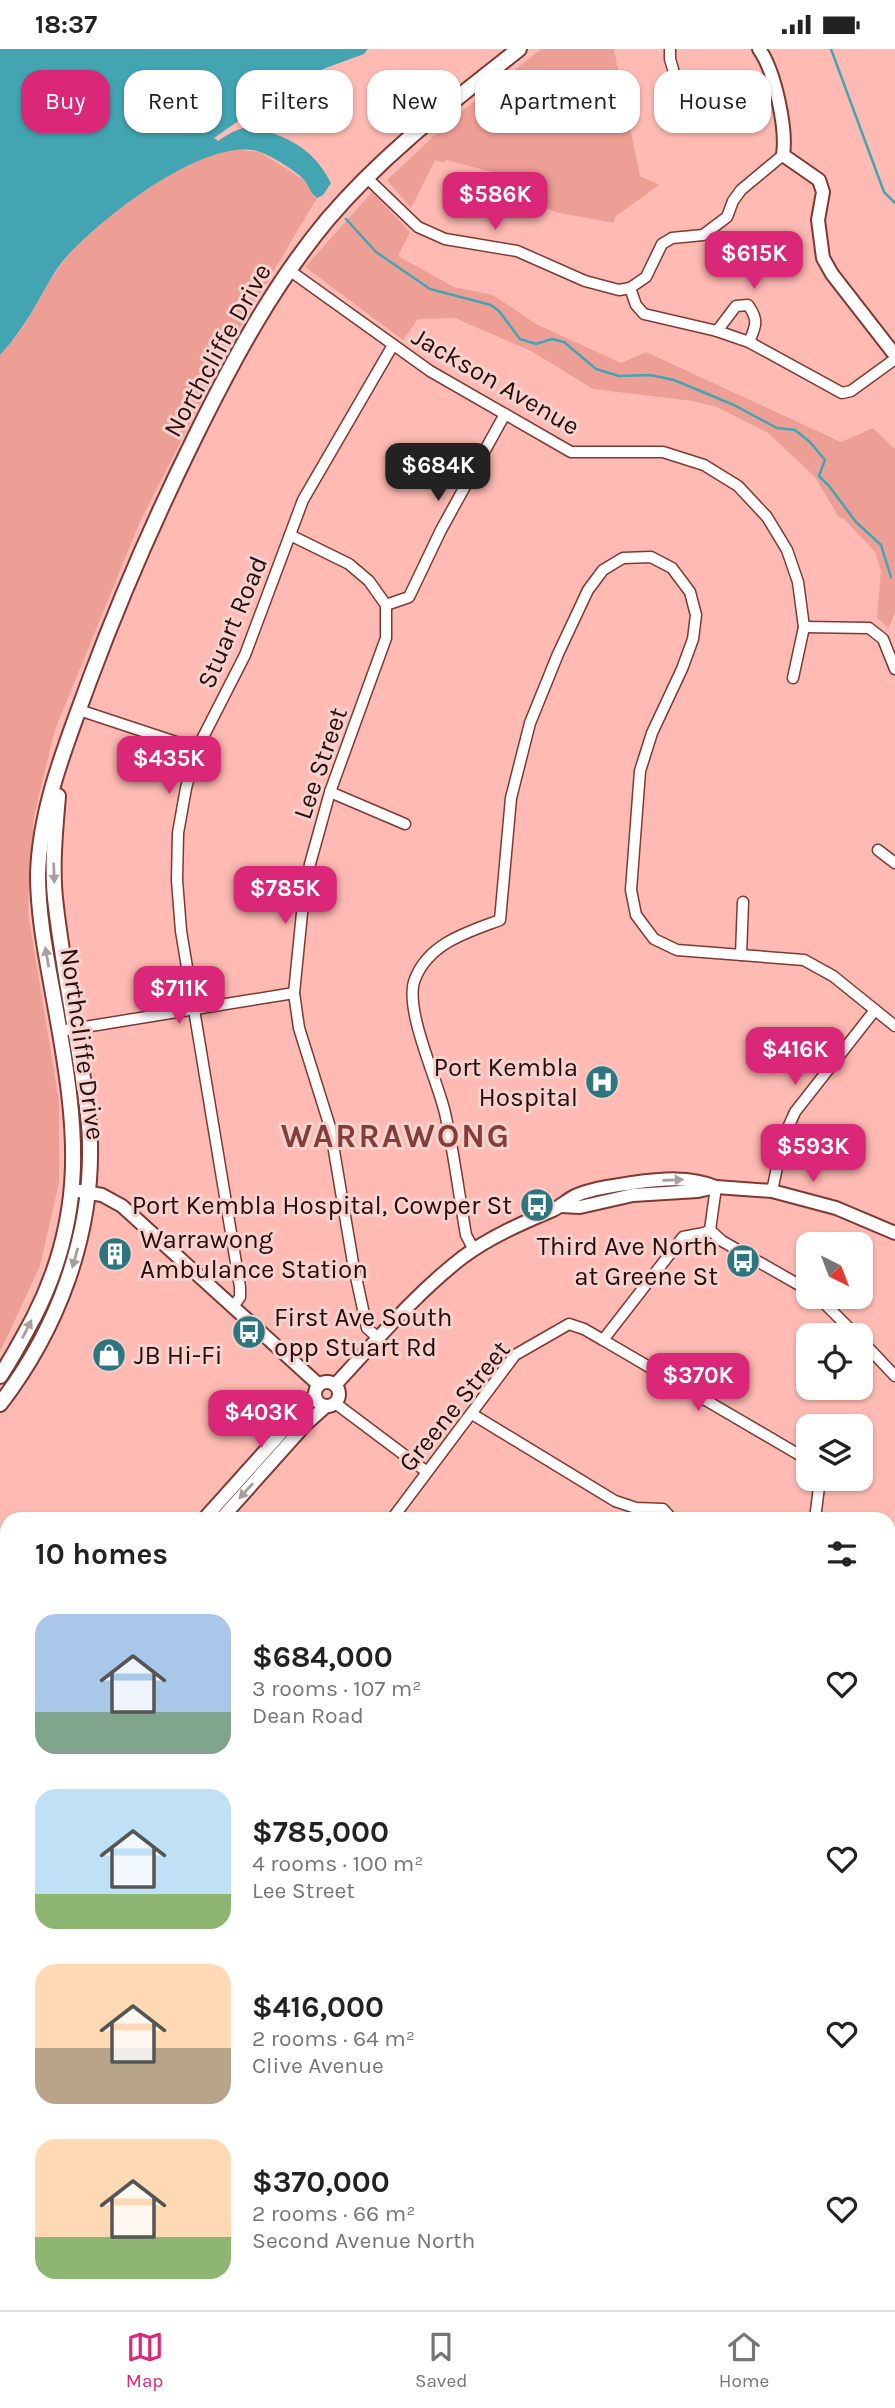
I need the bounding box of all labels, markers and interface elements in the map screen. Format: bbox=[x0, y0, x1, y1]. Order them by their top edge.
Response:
text: 18:37 bbox=[35, 9, 97, 40]
chip: Buy bbox=[21, 70, 110, 133]
chip: Rent bbox=[124, 70, 222, 133]
chip: Filters bbox=[236, 70, 353, 133]
chip: New bbox=[367, 70, 461, 133]
chip: Apartment bbox=[475, 70, 640, 133]
chip: House bbox=[654, 70, 771, 133]
pin: $586K bbox=[446, 173, 544, 232]
text: $586K bbox=[458, 181, 532, 208]
pin: $615K bbox=[705, 231, 803, 291]
text: $615K bbox=[721, 240, 787, 267]
street label: Northcliffe Drive bbox=[157, 258, 278, 442]
street label: Jackson Avenue bbox=[407, 321, 585, 442]
pin: $684K bbox=[389, 443, 487, 503]
text: $684K bbox=[401, 452, 475, 479]
street label: Stuart Road bbox=[191, 551, 274, 693]
street label: Lee Street bbox=[287, 703, 354, 823]
pin: $435K bbox=[120, 737, 218, 796]
text: $435K bbox=[133, 745, 205, 772]
one-way arrow bbox=[49, 862, 60, 884]
pin: $785K bbox=[236, 867, 334, 926]
text: $785K bbox=[250, 875, 320, 902]
one-way arrow bbox=[41, 946, 52, 968]
street label: Northcliffe Drive bbox=[54, 946, 111, 1142]
pin: $711K bbox=[130, 967, 228, 1026]
text: $711K bbox=[150, 975, 208, 1002]
pin: $416K bbox=[746, 1027, 844, 1087]
text: $416K bbox=[762, 1036, 828, 1063]
place label: Port Kembla Hospital bbox=[434, 1052, 578, 1113]
hospital icon: Port Kembla Hospital bbox=[583, 1063, 621, 1101]
district label: WARRAWONG bbox=[281, 1117, 511, 1155]
pin: $593K bbox=[764, 1125, 862, 1184]
text: $593K bbox=[777, 1133, 849, 1160]
one-way arrow bbox=[662, 1174, 684, 1186]
bus stop icon: Port Kembla Hospital, Cowper St bbox=[518, 1186, 556, 1224]
place label: Port Kembla Hospital, Cowper St bbox=[132, 1190, 512, 1221]
place label: Warrawong Ambulance Station bbox=[140, 1224, 368, 1285]
place label: Third Ave North at Greene St bbox=[537, 1231, 718, 1292]
north arrow bbox=[796, 1232, 873, 1309]
map controls bbox=[796, 1232, 873, 1491]
building icon: Warrawong Ambulance Station bbox=[96, 1235, 134, 1273]
bus stop icon: Third Ave North at Greene St bbox=[724, 1242, 762, 1280]
one-way arrow bbox=[69, 1248, 79, 1269]
place label: First Ave South opp Stuart Rd bbox=[274, 1302, 452, 1363]
bus stop icon: First Ave South opp Stuart Rd bbox=[230, 1313, 268, 1351]
one-way arrow bbox=[22, 1319, 33, 1339]
button: locate bbox=[796, 1323, 873, 1400]
street label: Greene Street bbox=[392, 1334, 517, 1478]
shop icon: JB Hi-Fi bbox=[90, 1336, 128, 1374]
place label: JB Hi-Fi bbox=[134, 1340, 222, 1371]
pin: $370K bbox=[649, 1353, 747, 1413]
text: $370K bbox=[662, 1362, 734, 1389]
pin: $403K bbox=[212, 1391, 310, 1450]
text: $403K bbox=[224, 1399, 298, 1426]
button: layers bbox=[796, 1414, 873, 1491]
one-way arrow bbox=[238, 1482, 254, 1500]
icon: filters bbox=[823, 1535, 861, 1573]
text: 10 homes bbox=[35, 1536, 168, 1572]
text: $684,000 bbox=[252, 1639, 393, 1675]
icon: home bbox=[91, 1642, 175, 1726]
icon: heart bbox=[823, 1665, 861, 1703]
text: 3 rooms · 107 m² bbox=[252, 1675, 421, 1702]
text: Dean Road bbox=[252, 1702, 364, 1729]
text: $785,000 bbox=[252, 1814, 389, 1850]
icon: home bbox=[91, 1817, 175, 1901]
icon: heart bbox=[823, 1840, 861, 1878]
text: 4 rooms · 100 m² bbox=[252, 1850, 424, 1877]
text: Lee Street bbox=[252, 1877, 355, 1904]
text: $416,000 bbox=[252, 1989, 384, 2025]
icon: home bbox=[91, 1992, 175, 2076]
icon: heart bbox=[823, 2015, 861, 2053]
text: 2 rooms · 64 m² bbox=[252, 2025, 415, 2052]
text: Clive Avenue bbox=[252, 2052, 384, 2079]
text: $370,000 bbox=[252, 2164, 390, 2200]
icon: home bbox=[91, 2167, 175, 2251]
icon: heart bbox=[823, 2190, 861, 2228]
text: 2 rooms · 66 m² bbox=[252, 2200, 415, 2227]
text: Second Avenue North bbox=[252, 2227, 475, 2254]
tab: Map bbox=[126, 2328, 164, 2392]
tab: Saved bbox=[415, 2328, 467, 2392]
tab: Home bbox=[719, 2328, 769, 2392]

